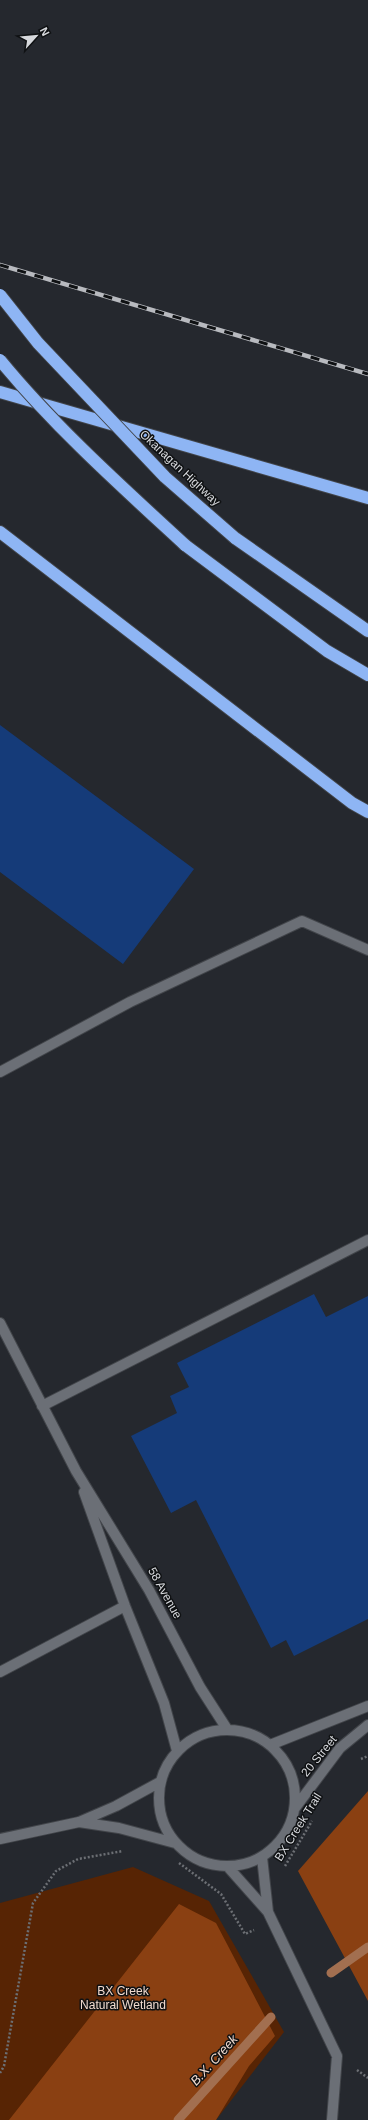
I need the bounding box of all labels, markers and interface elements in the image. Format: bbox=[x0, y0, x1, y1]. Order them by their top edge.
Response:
north arrow bbox=[16, 16, 56, 56]
text: N bbox=[38, 25, 52, 38]
street label: Okanagan Highway bbox=[137, 427, 223, 509]
street label: 58 Avenue bbox=[145, 1565, 185, 1621]
street label: 20 Street bbox=[298, 1732, 340, 1779]
street label: BX Creek Trail bbox=[272, 1790, 324, 1864]
park label: BX Creek Natural Wetland bbox=[80, 1984, 166, 2012]
water label: B.X. Creek bbox=[187, 2031, 242, 2088]

